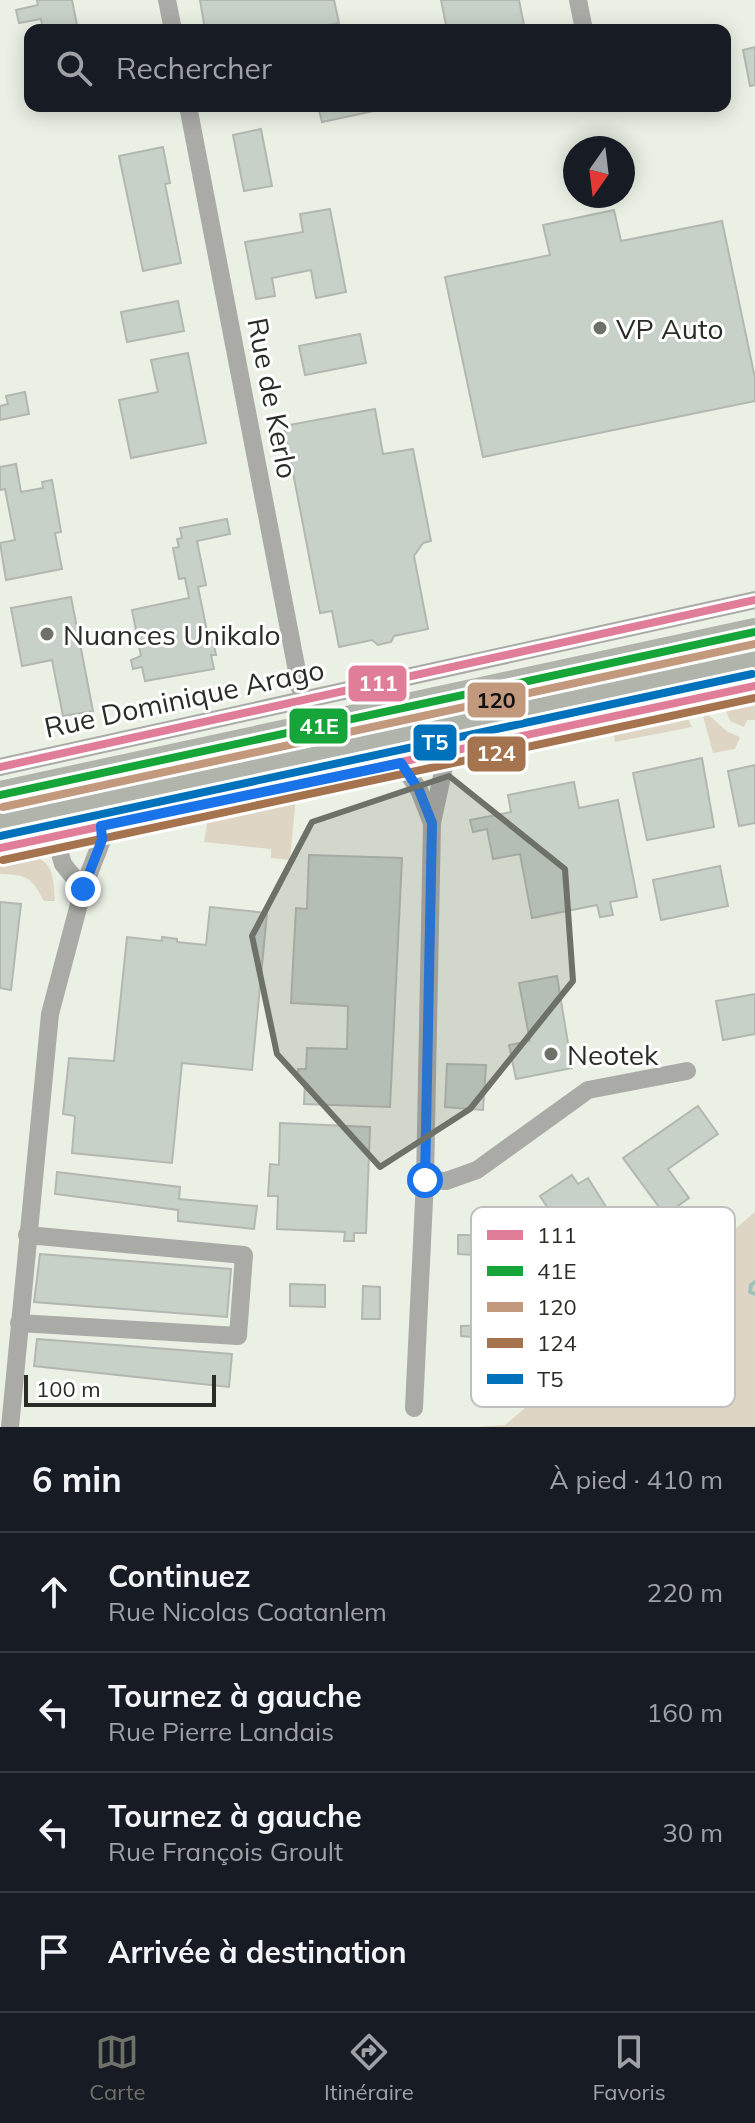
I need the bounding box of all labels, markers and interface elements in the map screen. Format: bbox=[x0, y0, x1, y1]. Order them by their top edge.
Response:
search box bbox=[24, 24, 731, 112]
icon: search bbox=[52, 46, 96, 90]
text: Rechercher bbox=[116, 49, 272, 87]
north arrow bbox=[563, 136, 635, 208]
place label: VP Auto bbox=[616, 311, 723, 346]
street label: Rue de Kerlo bbox=[240, 315, 306, 481]
marker: VP Auto bbox=[591, 319, 609, 337]
place label: Nuances Unikalo bbox=[63, 617, 281, 652]
marker: Nuances Unikalo bbox=[38, 625, 56, 643]
street label: Rue Dominique Arago bbox=[41, 651, 327, 745]
line badge: 111 bbox=[347, 664, 408, 703]
text: 111 bbox=[358, 669, 398, 697]
line badge: 120 bbox=[466, 681, 527, 719]
text: 120 bbox=[476, 686, 516, 714]
line badge: 41E bbox=[288, 707, 349, 745]
text: 41E bbox=[299, 712, 339, 740]
line badge: T5 bbox=[412, 723, 458, 762]
text: T5 bbox=[422, 728, 448, 756]
line badge: 124 bbox=[466, 735, 527, 773]
text: 124 bbox=[476, 739, 516, 767]
route end bbox=[65, 871, 101, 907]
place label: Neotek bbox=[567, 1037, 659, 1072]
marker: Neotek bbox=[542, 1045, 560, 1063]
route start bbox=[407, 1162, 443, 1198]
legend bbox=[471, 1207, 735, 1407]
text: 111 bbox=[537, 1221, 577, 1249]
text: 41E bbox=[537, 1257, 576, 1285]
text: 120 bbox=[537, 1293, 577, 1321]
text: 124 bbox=[537, 1329, 577, 1357]
text: T5 bbox=[537, 1365, 564, 1393]
scale bar bbox=[24, 1371, 216, 1407]
text: 100 m bbox=[36, 1375, 101, 1403]
text: 6 min bbox=[32, 1458, 122, 1501]
text: À pied · 410 m bbox=[550, 1463, 723, 1496]
text: Continuez bbox=[108, 1557, 251, 1595]
icon: ahead bbox=[32, 1570, 76, 1614]
text: 220 m bbox=[647, 1576, 723, 1609]
text: Rue Nicolas Coatanlem bbox=[108, 1595, 387, 1628]
text: Tournez à gauche bbox=[108, 1677, 362, 1715]
icon: left bbox=[32, 1690, 76, 1734]
text: 160 m bbox=[647, 1696, 723, 1729]
text: Rue Pierre Landais bbox=[108, 1715, 334, 1748]
text: Tournez à gauche bbox=[108, 1797, 362, 1835]
icon: left bbox=[32, 1810, 76, 1854]
text: 30 m bbox=[662, 1816, 723, 1849]
text: Rue François Groult bbox=[108, 1835, 343, 1868]
icon: arrive bbox=[32, 1930, 76, 1974]
text: Arrivée à destination bbox=[108, 1933, 407, 1971]
tab: Carte bbox=[89, 2030, 145, 2106]
tab: Itinéraire bbox=[324, 2030, 414, 2106]
tab: Favoris bbox=[592, 2030, 666, 2106]

